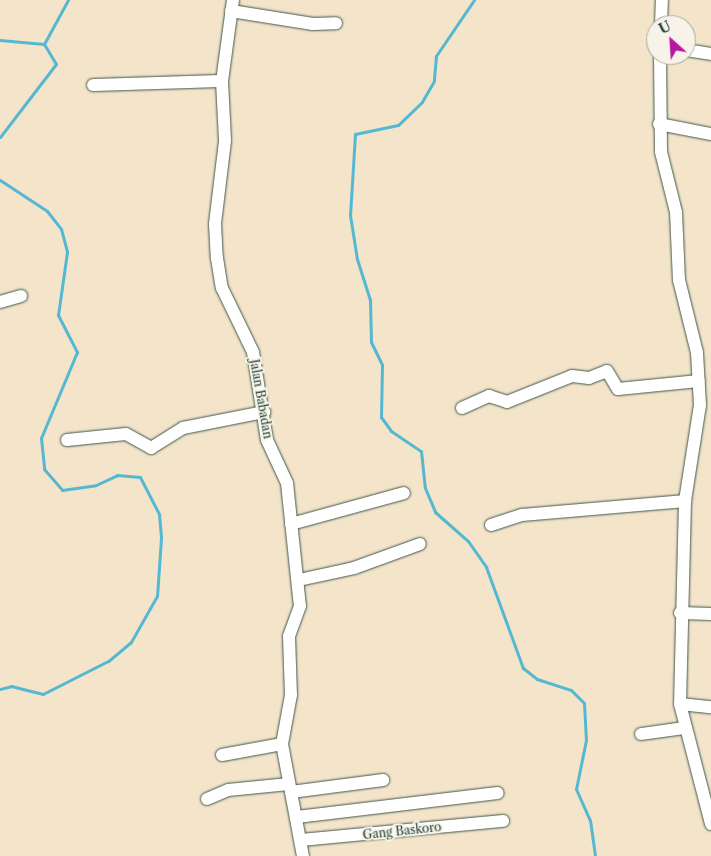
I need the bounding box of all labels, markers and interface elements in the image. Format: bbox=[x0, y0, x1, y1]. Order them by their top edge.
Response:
north arrow bbox=[646, 15, 696, 65]
text: U bbox=[656, 17, 674, 38]
street label: Jalan Babadan bbox=[247, 358, 275, 440]
street label: Gang Baskoro bbox=[362, 820, 442, 842]

